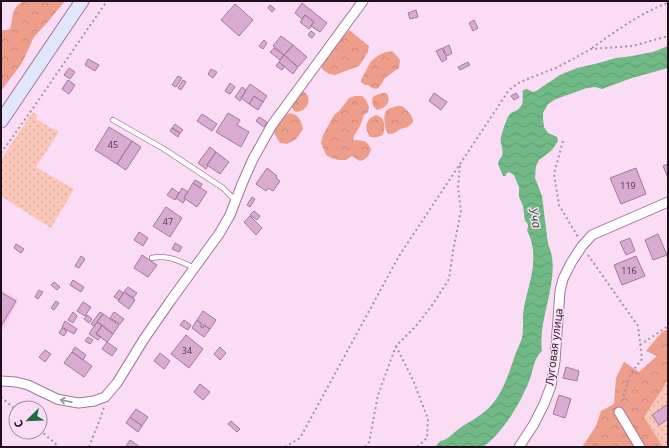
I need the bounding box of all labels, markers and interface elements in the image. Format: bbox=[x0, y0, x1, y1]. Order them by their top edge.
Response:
house number: 45 bbox=[108, 138, 118, 151]
house number: 119 bbox=[620, 179, 636, 192]
water label: Уча bbox=[525, 205, 546, 230]
house number: 47 bbox=[163, 215, 173, 228]
house number: 116 bbox=[621, 264, 637, 277]
street label: Луговая улица bbox=[541, 307, 566, 386]
house number: 34 bbox=[182, 344, 192, 357]
one-way arrow bbox=[60, 396, 73, 404]
north arrow bbox=[8, 400, 48, 440]
text: С bbox=[10, 418, 27, 430]

